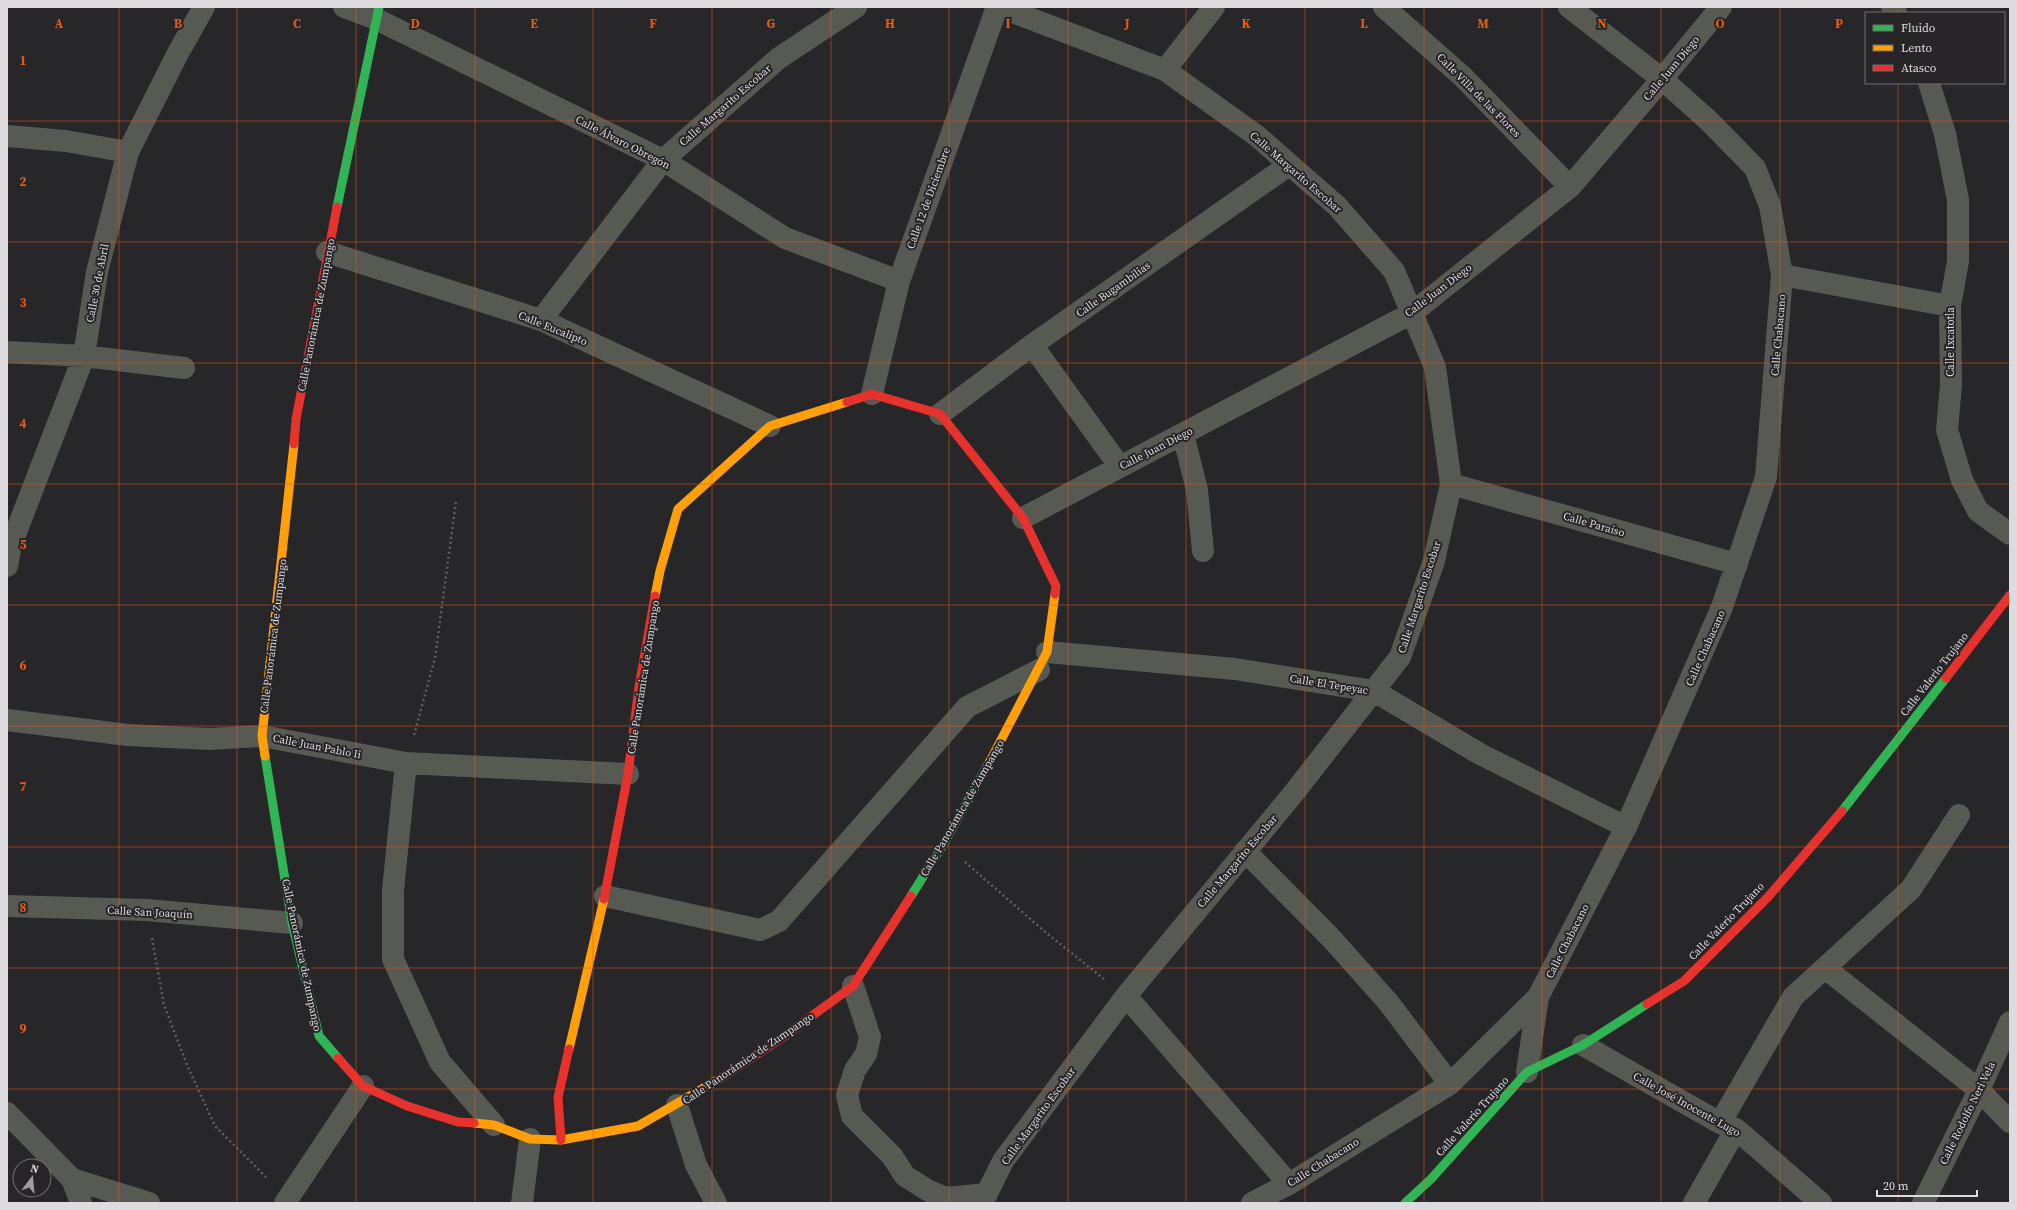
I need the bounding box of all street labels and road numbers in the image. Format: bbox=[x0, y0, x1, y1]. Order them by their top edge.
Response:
street label: Calle Juan Diego bbox=[1640, 33, 1703, 104]
street label: Calle Villa de las Flores bbox=[1433, 50, 1524, 141]
street label: Calle Margarito Escobar bbox=[676, 61, 775, 150]
street label: Calle Álvaro Obregón bbox=[573, 112, 673, 173]
street label: Calle Margarito Escobar bbox=[1246, 128, 1345, 217]
street label: Calle 12 de Diciembre bbox=[903, 145, 954, 251]
street label: Calle Panorámica de Zumpango bbox=[294, 237, 339, 393]
street label: Calle 30 de Abril bbox=[82, 242, 112, 324]
street label: Calle Bugambilias bbox=[1073, 258, 1154, 321]
street label: Calle Juan Diego bbox=[1402, 260, 1475, 321]
street label: Calle Chabacano bbox=[1767, 294, 1790, 377]
street label: Calle Ixcatotla bbox=[1943, 307, 1958, 377]
street label: Calle Eucalipto bbox=[516, 308, 590, 349]
street label: Calle Juan Diego bbox=[1117, 423, 1196, 473]
street label: Calle Paraíso bbox=[1561, 509, 1626, 540]
street label: Calle Margarito Escobar bbox=[1394, 539, 1445, 655]
street label: Calle Panorámica de Zumpango bbox=[257, 558, 290, 714]
street label: Calle Panorámica de Zumpango bbox=[624, 599, 663, 755]
street label: Calle Chabacano bbox=[1682, 608, 1729, 689]
street label: Calle Valerio Trujano bbox=[1897, 629, 1972, 719]
street label: Calle El Tepeyac bbox=[1289, 671, 1370, 698]
street label: Calle Juan Pablo Ii bbox=[271, 731, 362, 762]
street label: Calle Panorámica de Zumpango bbox=[917, 737, 1008, 879]
street label: Calle Margarito Escobar bbox=[1194, 811, 1281, 911]
street label: Calle Panorámica de Zumpango bbox=[278, 877, 325, 1033]
street label: Calle Valerio Trujano bbox=[1685, 879, 1767, 964]
street label: Calle Chabacano bbox=[1542, 901, 1593, 981]
street label: Calle San Joaquín bbox=[107, 903, 193, 922]
street label: Calle Panorámica de Zumpango bbox=[680, 1009, 817, 1108]
street label: Calle Rodolfo Neri Vela bbox=[1936, 1059, 1999, 1167]
street label: Calle Margarito Escobar bbox=[998, 1064, 1079, 1168]
street label: Calle José Inocente Lugo bbox=[1630, 1069, 1743, 1140]
street label: Calle Valerio Trujano bbox=[1432, 1073, 1512, 1160]
street label: Calle Chabacano bbox=[1285, 1134, 1362, 1191]

